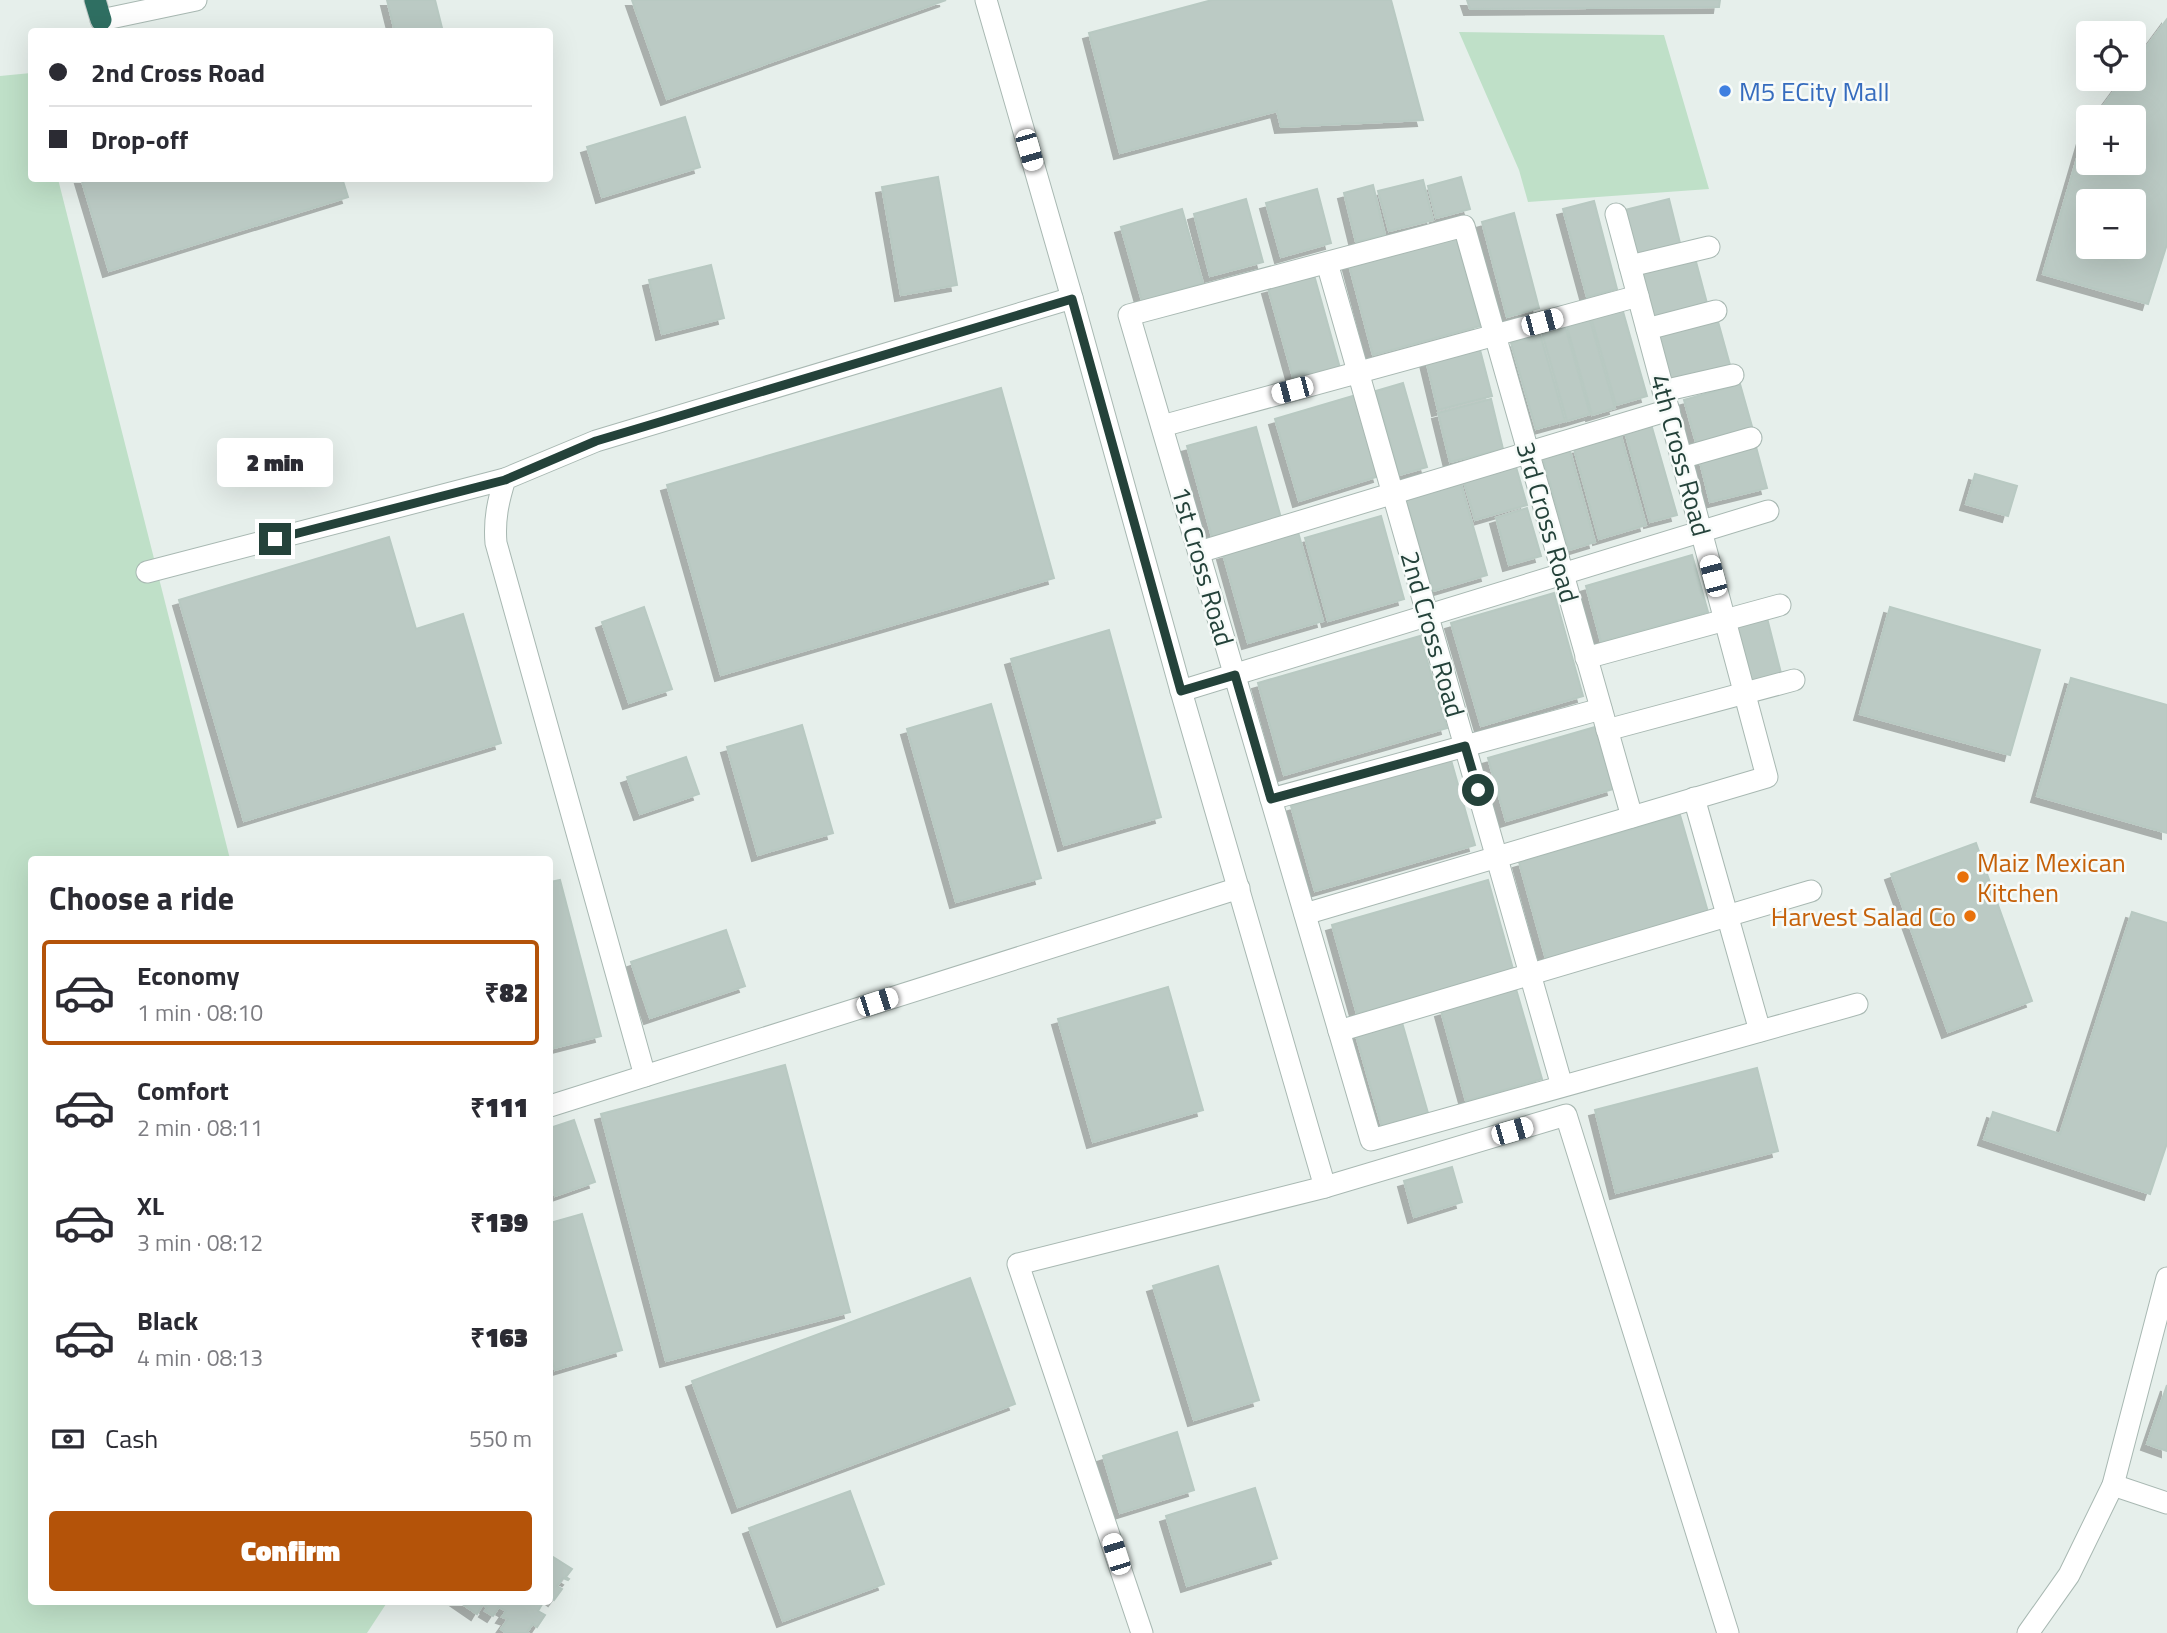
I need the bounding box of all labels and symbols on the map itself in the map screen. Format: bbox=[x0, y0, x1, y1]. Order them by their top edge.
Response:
place label: M5 ECity Mall bbox=[1739, 72, 1889, 111]
marker: M5 ECity Mall bbox=[1717, 83, 1733, 99]
car bbox=[1014, 127, 1045, 173]
car bbox=[1519, 306, 1566, 338]
street label: 4th Cross Road bbox=[1641, 370, 1721, 540]
car bbox=[1269, 374, 1316, 406]
street label: 3rd Cross Road bbox=[1506, 437, 1590, 607]
callout: 2 min bbox=[217, 438, 333, 486]
street label: 1st Cross Road bbox=[1162, 482, 1244, 650]
route end bbox=[259, 523, 291, 555]
street label: 2nd Cross Road bbox=[1391, 547, 1475, 721]
car bbox=[1698, 553, 1729, 599]
route start bbox=[1462, 774, 1494, 806]
place label: Maiz Mexican Kitchen bbox=[1977, 843, 2126, 912]
marker: Maiz Mexican Kitchen bbox=[1955, 869, 1971, 885]
place label: Harvest Salad Co bbox=[1771, 897, 1956, 936]
marker: Harvest Salad Co bbox=[1962, 908, 1978, 924]
car bbox=[854, 986, 901, 1018]
car bbox=[1489, 1115, 1536, 1147]
car bbox=[1100, 1531, 1133, 1577]

